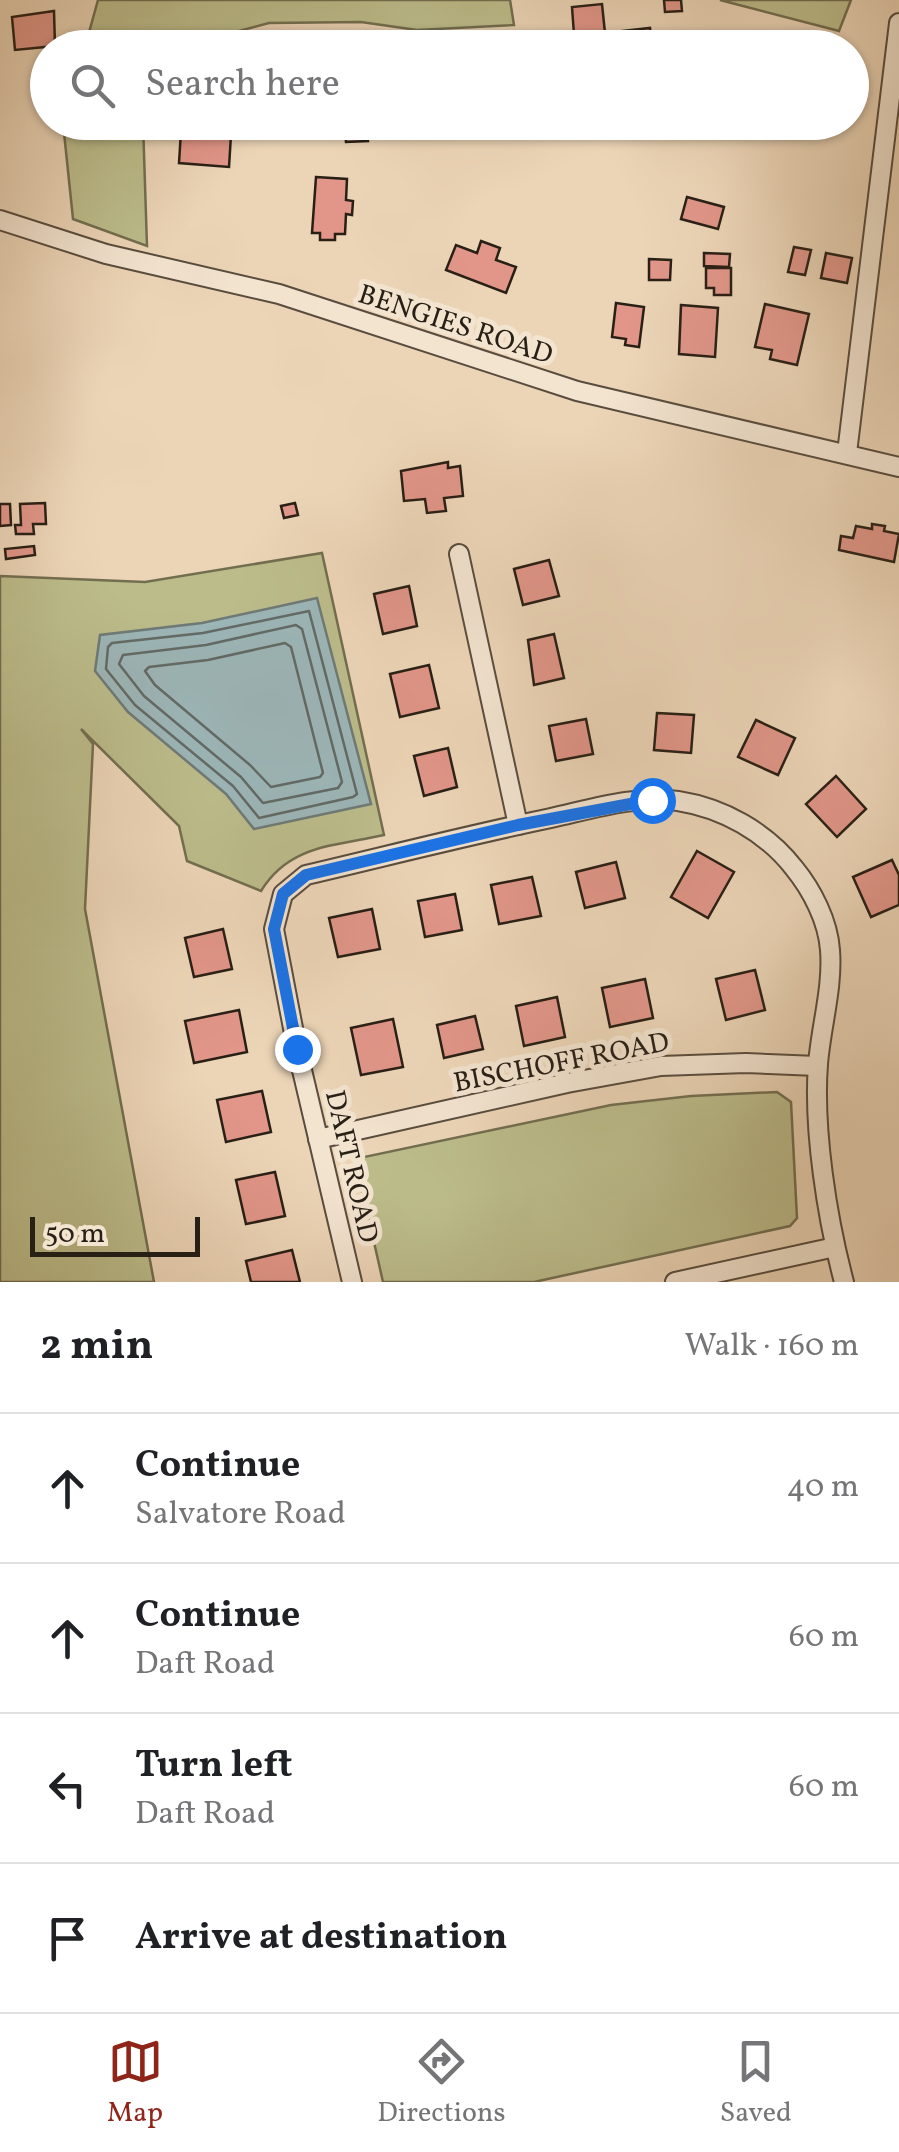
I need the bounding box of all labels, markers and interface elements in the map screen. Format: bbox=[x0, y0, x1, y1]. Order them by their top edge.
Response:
search box bbox=[30, 30, 869, 140]
icon: search bbox=[65, 58, 120, 113]
text: Search here bbox=[145, 59, 340, 112]
street label: BENGIES ROAD bbox=[353, 276, 558, 375]
route start bbox=[630, 778, 676, 824]
street label: BISCHOFF ROAD bbox=[450, 1023, 673, 1103]
route end bbox=[275, 1027, 321, 1073]
street label: DAFT ROAD bbox=[314, 1086, 387, 1247]
scale bar bbox=[30, 1212, 200, 1256]
text: 50 m bbox=[45, 1215, 105, 1254]
text: 2 min bbox=[40, 1318, 153, 1377]
text: Walk · 160 m bbox=[685, 1325, 859, 1369]
text: Continue bbox=[135, 1440, 300, 1493]
icon: ahead bbox=[40, 1461, 95, 1516]
text: 40 m bbox=[787, 1466, 859, 1510]
text: Salvatore Road bbox=[135, 1493, 346, 1537]
text: Continue bbox=[135, 1590, 300, 1643]
icon: ahead bbox=[40, 1611, 95, 1666]
text: 60 m bbox=[789, 1616, 859, 1660]
text: Daft Road bbox=[135, 1643, 275, 1687]
text: Turn left bbox=[135, 1740, 292, 1793]
icon: left bbox=[40, 1761, 95, 1816]
text: 60 m bbox=[789, 1766, 859, 1810]
text: Daft Road bbox=[135, 1793, 275, 1837]
icon: arrive bbox=[40, 1911, 95, 1966]
text: Arrive at destination bbox=[135, 1912, 508, 1965]
tab: Map bbox=[107, 2034, 163, 2133]
tab: Directions bbox=[377, 2034, 506, 2133]
tab: Saved bbox=[720, 2034, 792, 2133]

